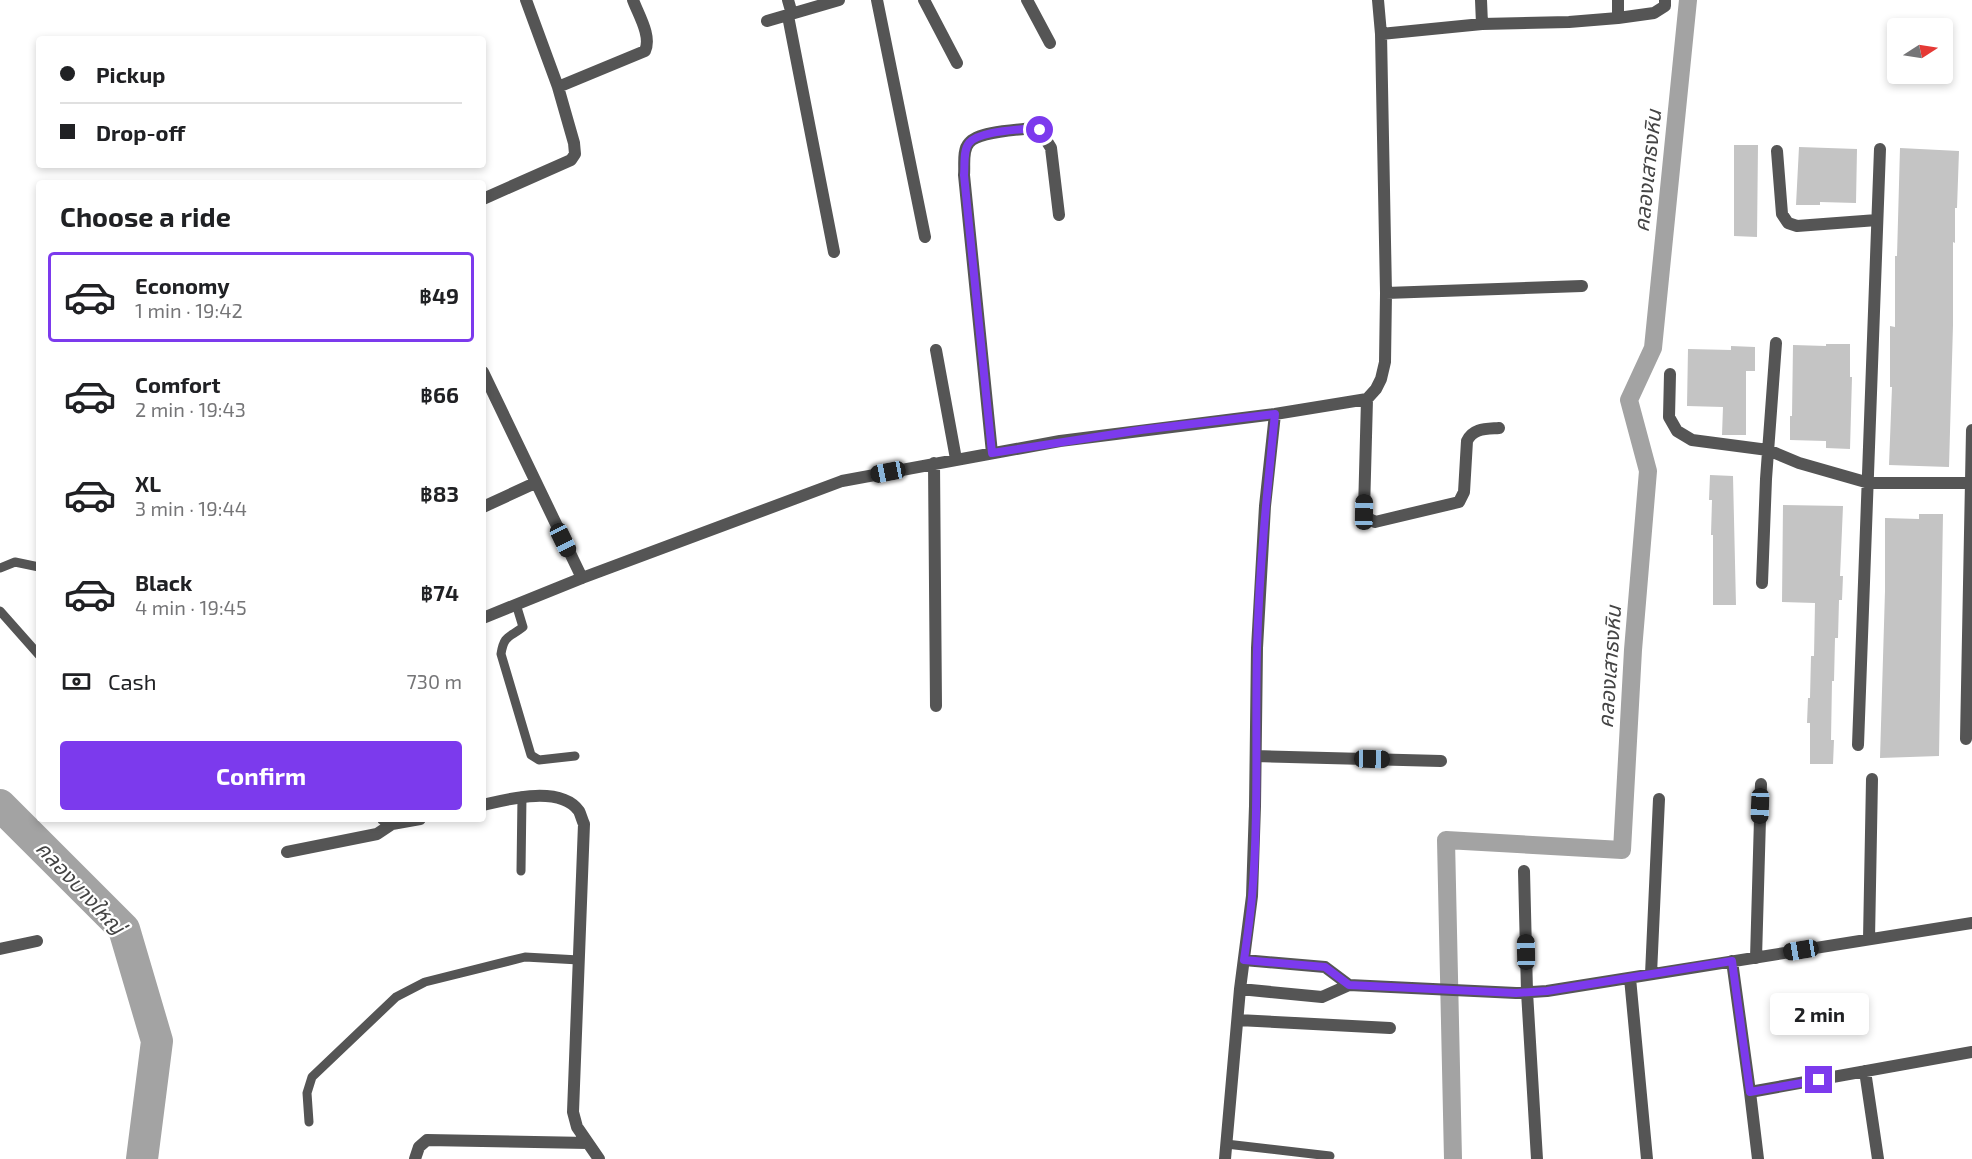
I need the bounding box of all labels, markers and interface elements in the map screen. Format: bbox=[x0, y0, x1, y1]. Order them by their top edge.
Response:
north arrow bbox=[1887, 18, 1953, 84]
map controls bbox=[1887, 18, 1953, 84]
text: Pickup bbox=[96, 61, 165, 87]
water label: คลองเสาธงหิน bbox=[1628, 107, 1665, 233]
route start bbox=[1026, 116, 1053, 143]
text: Drop-off bbox=[96, 119, 185, 145]
text: Choose a ride bbox=[60, 200, 231, 232]
icon: car bbox=[63, 270, 117, 324]
text: Economy bbox=[135, 272, 230, 298]
text: ฿49 bbox=[419, 282, 459, 308]
text: 1 min · 19:42 bbox=[135, 298, 243, 322]
icon: car bbox=[63, 369, 117, 423]
text: Comfort bbox=[135, 371, 220, 397]
text: ฿66 bbox=[420, 381, 459, 407]
text: 2 min · 19:43 bbox=[135, 397, 246, 421]
car bbox=[869, 460, 907, 484]
icon: car bbox=[63, 468, 117, 522]
text: XL bbox=[135, 470, 161, 496]
text: ฿83 bbox=[420, 480, 459, 506]
car bbox=[1355, 494, 1373, 530]
text: 3 min · 19:44 bbox=[135, 496, 247, 520]
car bbox=[547, 520, 579, 560]
icon: car bbox=[63, 567, 117, 621]
text: Black bbox=[135, 569, 192, 595]
text: ฿74 bbox=[421, 579, 459, 605]
text: 4 min · 19:45 bbox=[135, 595, 247, 619]
water label: คลองเสาธงหิน bbox=[1592, 604, 1625, 729]
icon: cash bbox=[60, 665, 93, 698]
text: Cash bbox=[108, 668, 157, 694]
text: 730 m bbox=[407, 669, 462, 693]
button: Confirm bbox=[60, 741, 462, 810]
car bbox=[1354, 750, 1390, 768]
car bbox=[1750, 788, 1770, 824]
water label: คลองบางใหญ่ bbox=[32, 835, 133, 941]
car bbox=[1517, 934, 1535, 970]
car bbox=[1782, 938, 1820, 962]
callout: 2 min bbox=[1770, 993, 1868, 1035]
text: 2 min bbox=[1794, 1002, 1845, 1026]
route end bbox=[1805, 1066, 1832, 1093]

